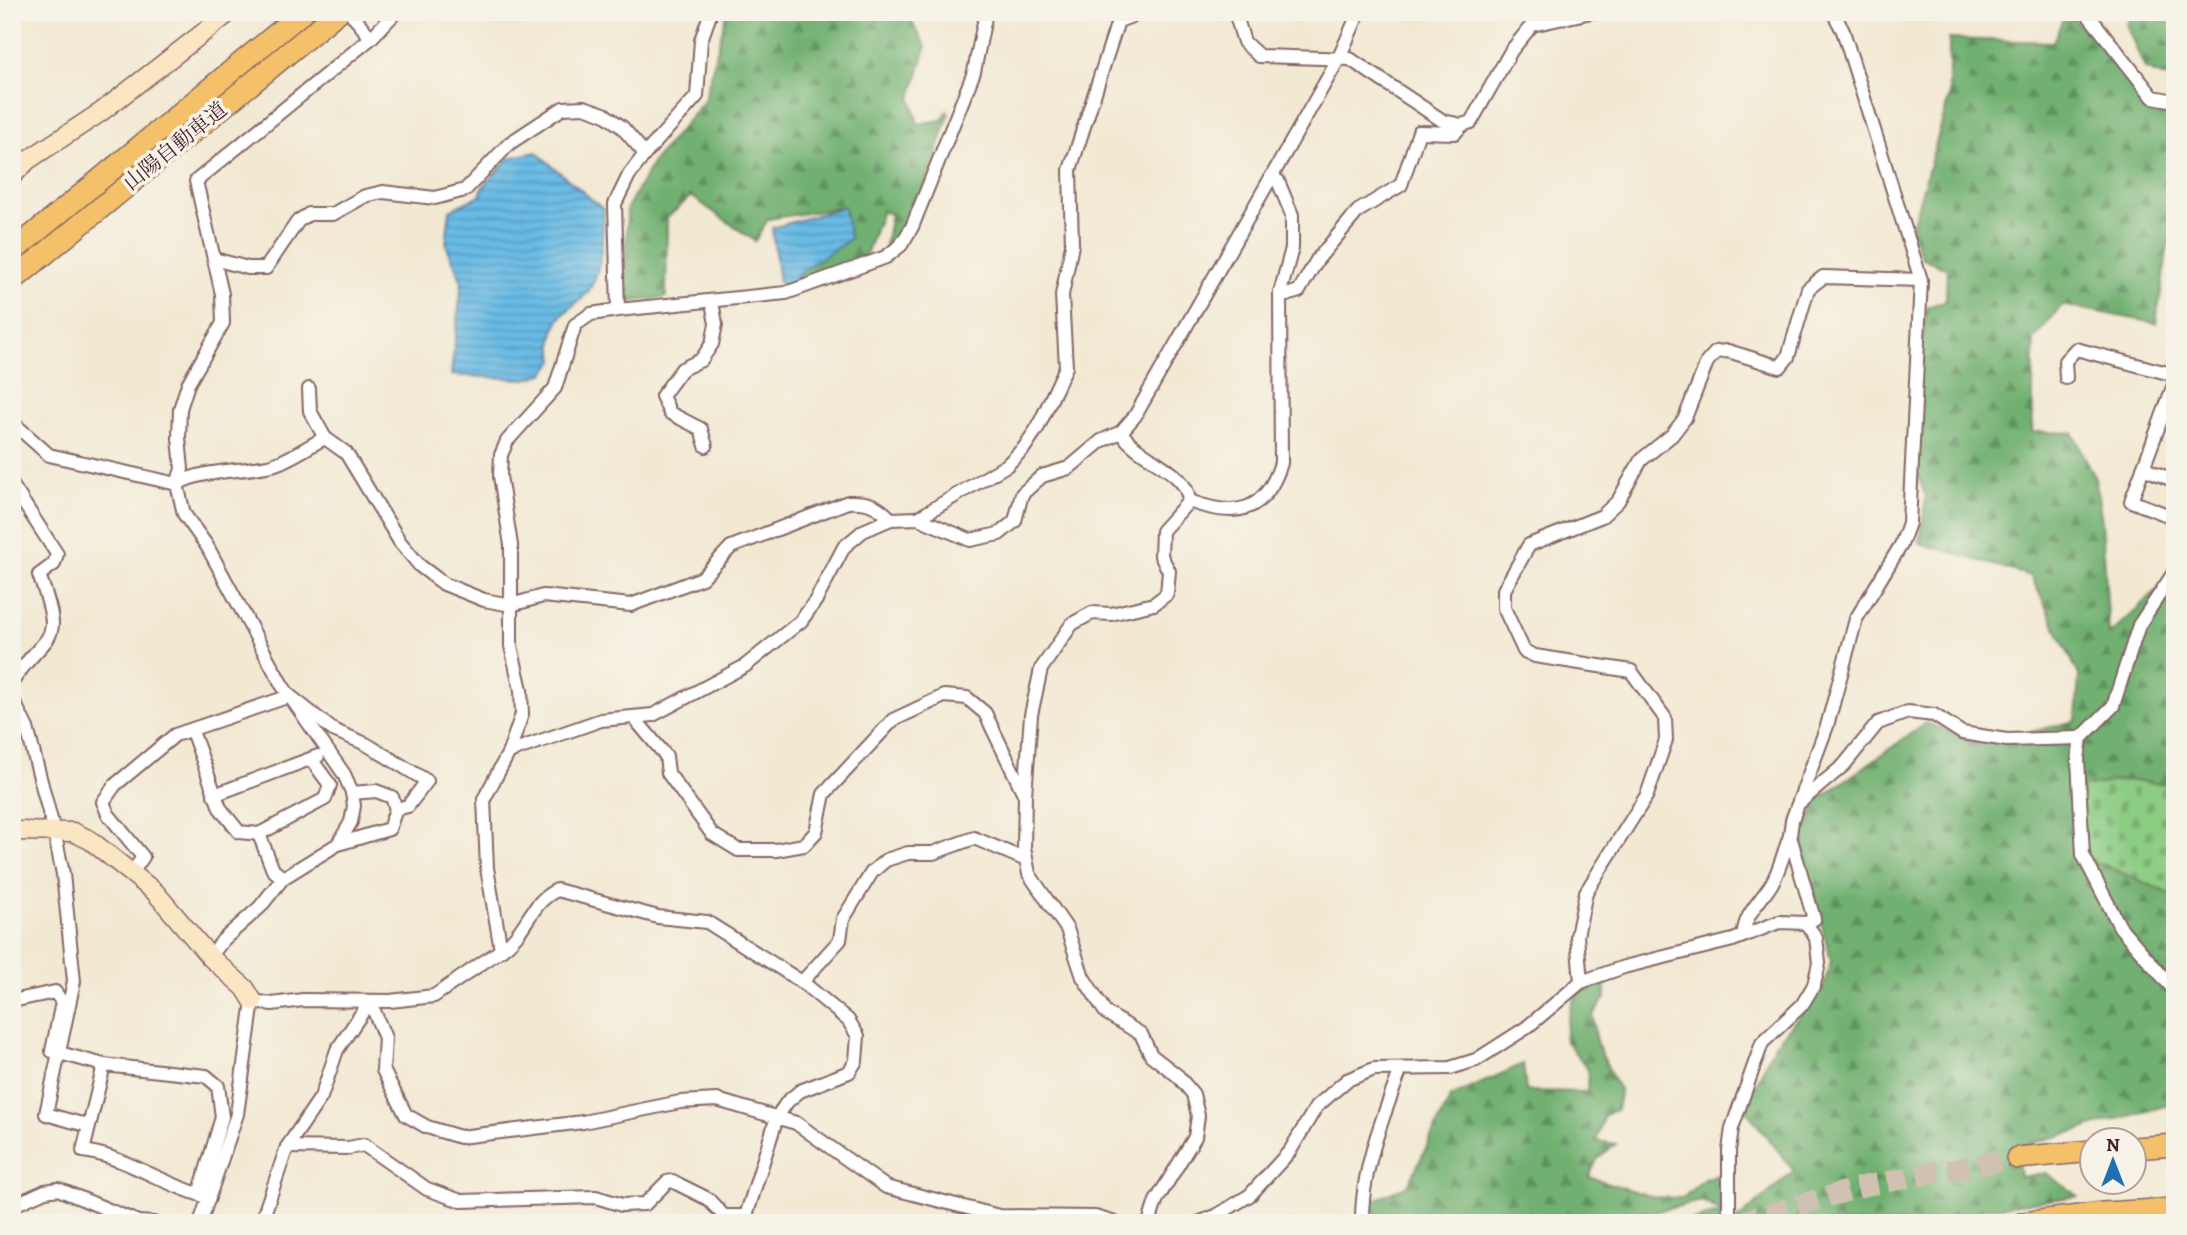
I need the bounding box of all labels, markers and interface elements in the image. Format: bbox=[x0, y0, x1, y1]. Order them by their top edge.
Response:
street label: 山陽自動車道 bbox=[117, 95, 233, 197]
north arrow bbox=[2078, 1126, 2148, 1196]
text: N bbox=[2106, 1132, 2120, 1158]

